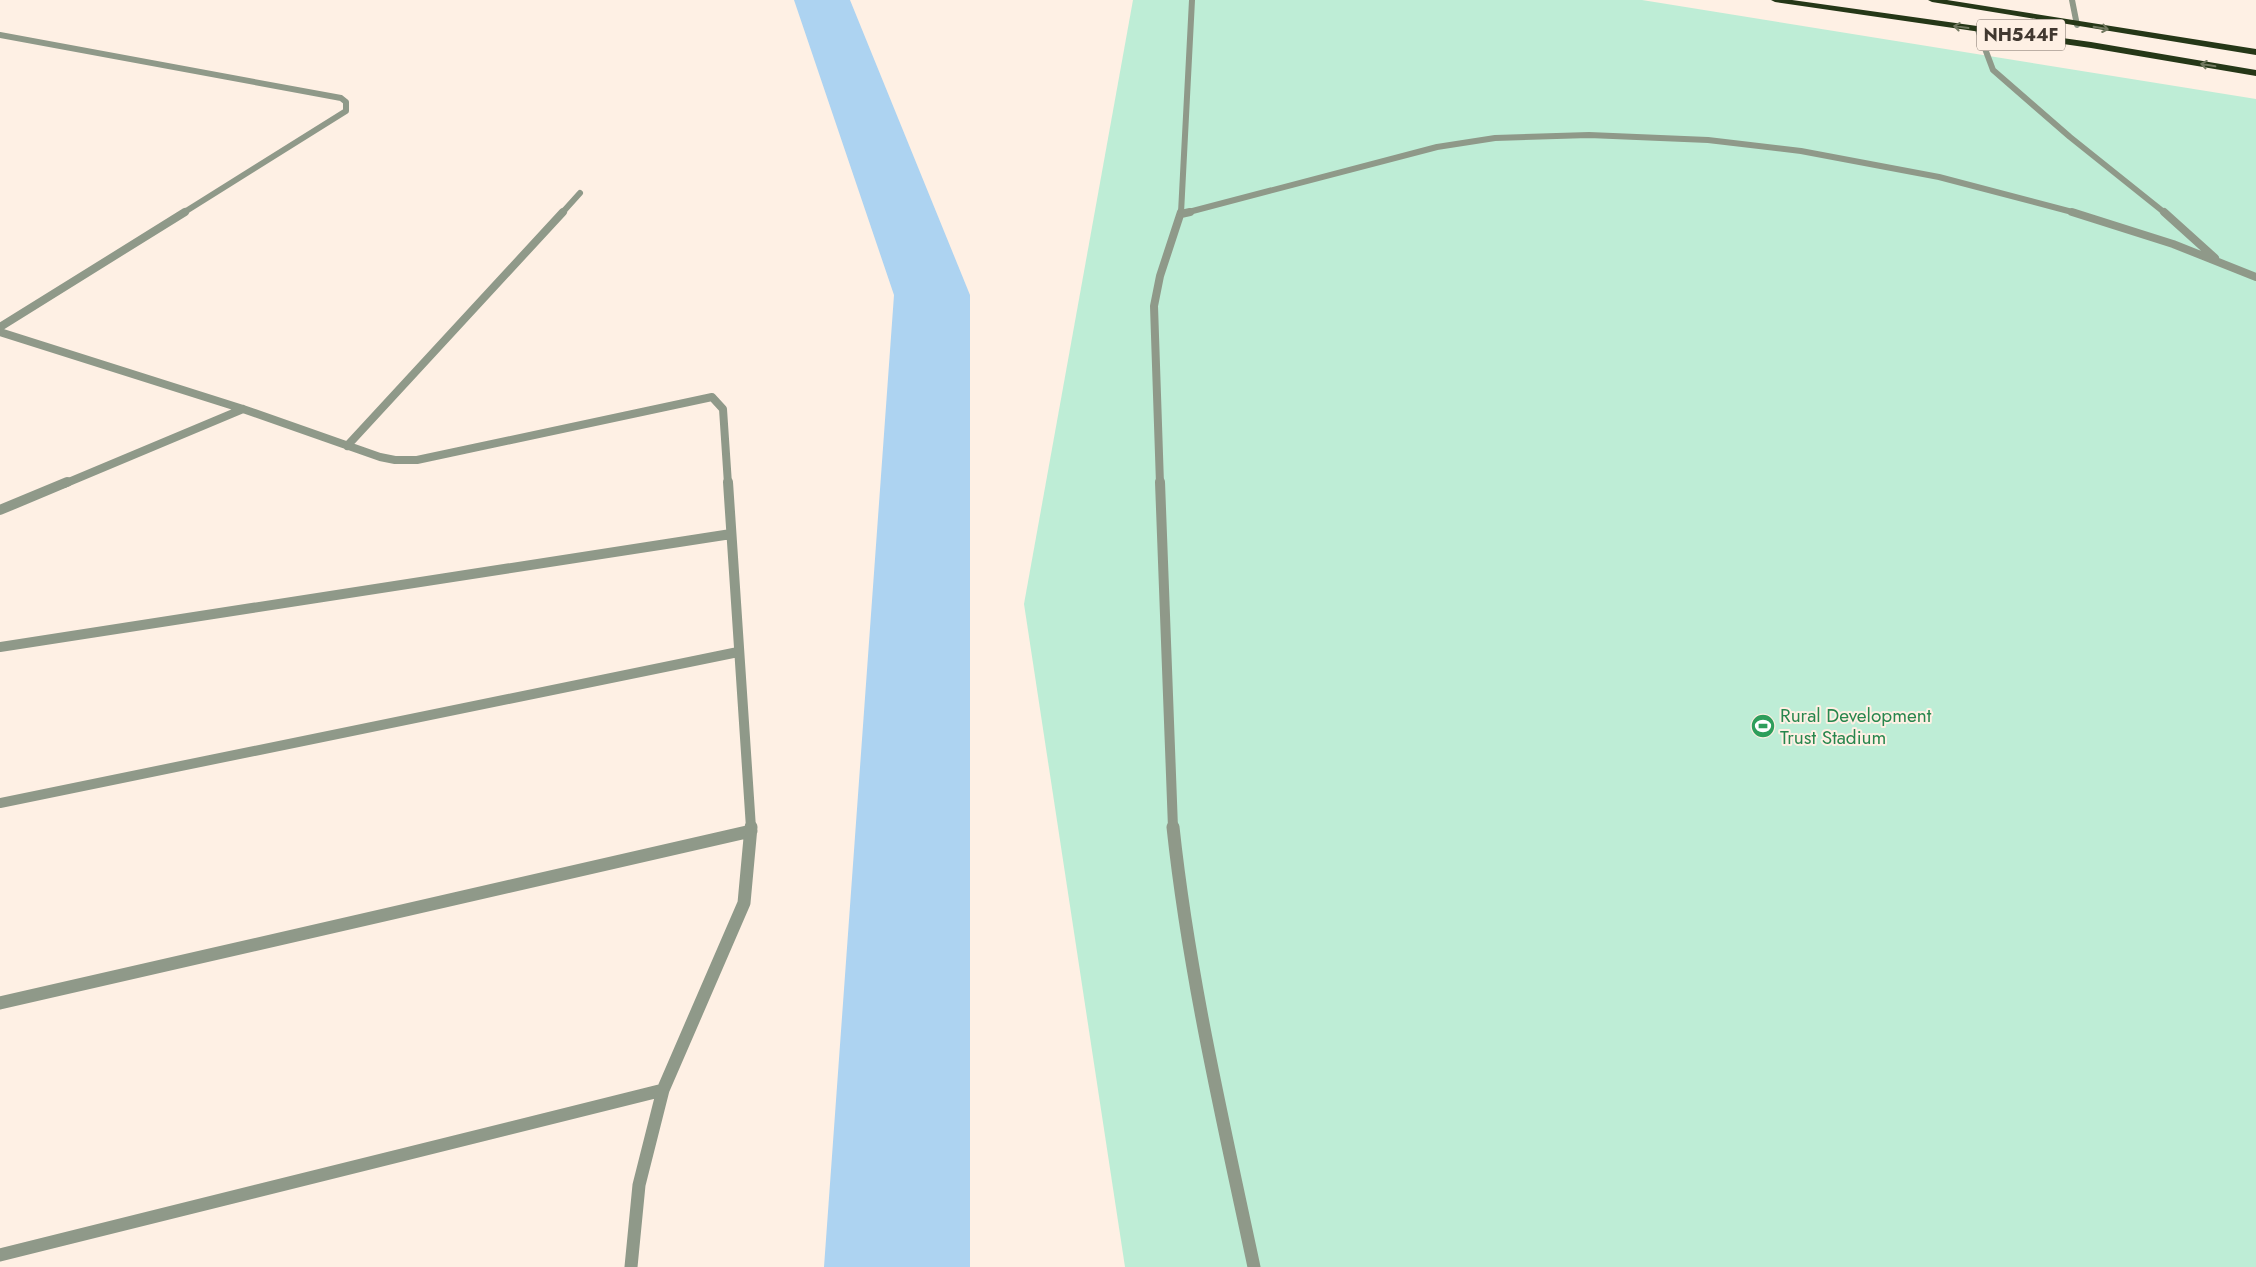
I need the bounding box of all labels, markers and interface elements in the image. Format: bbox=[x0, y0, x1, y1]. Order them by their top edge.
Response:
road number: NH544F bbox=[1977, 20, 2065, 50]
one-way arrow bbox=[1953, 22, 1969, 32]
one-way arrow bbox=[2093, 24, 2109, 34]
one-way arrow bbox=[2200, 59, 2216, 69]
place label: Rural Development Trust Stadium bbox=[1780, 702, 1932, 751]
sports icon: Rural Development Trust Stadium bbox=[1750, 713, 1776, 739]

